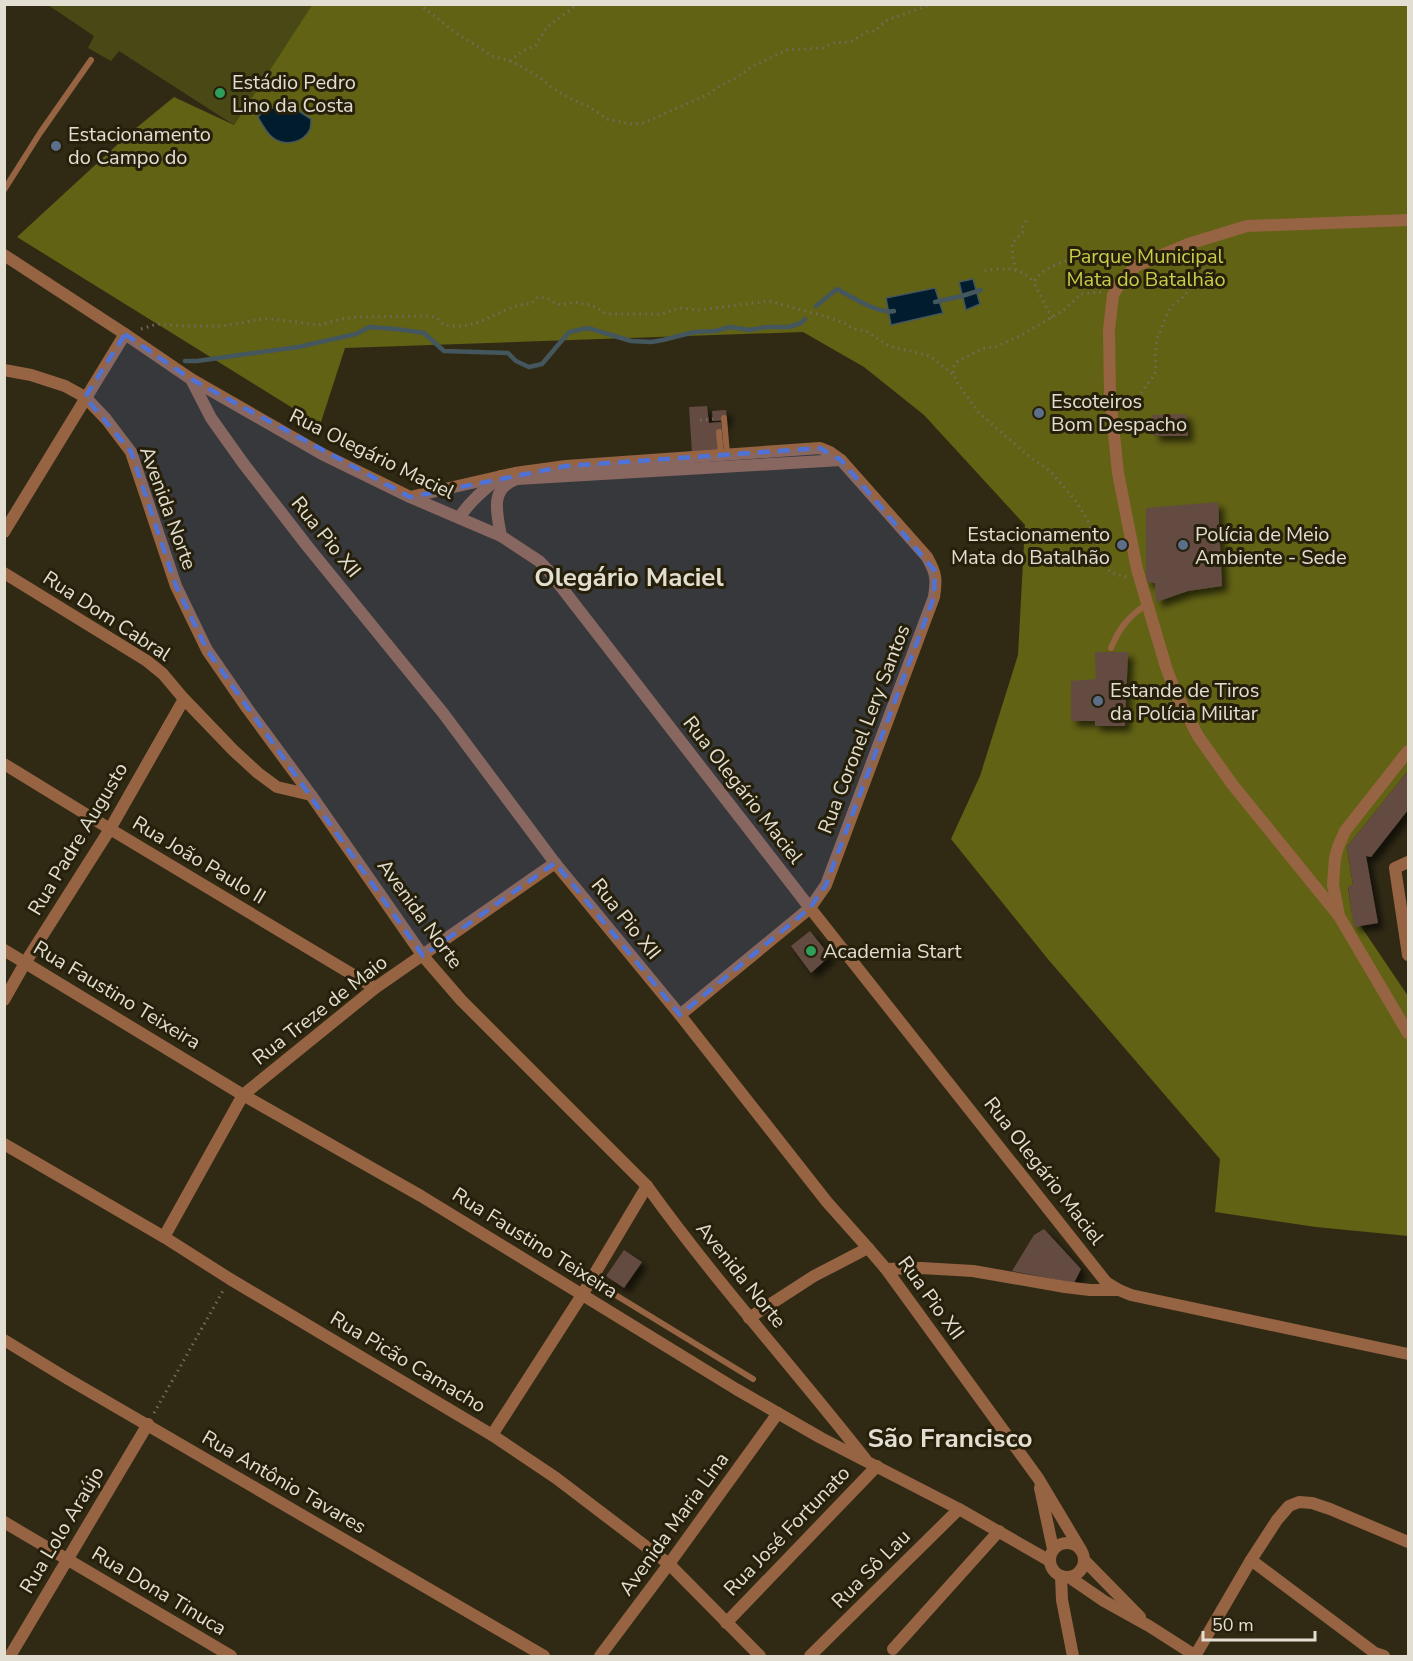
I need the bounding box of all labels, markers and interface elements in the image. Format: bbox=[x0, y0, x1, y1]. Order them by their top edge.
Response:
place label: Estádio Pedro Lino da Costa bbox=[232, 69, 356, 119]
marker: Estádio Pedro Lino da Costa bbox=[213, 86, 227, 100]
place label: Estacionamento do Campo do bbox=[68, 121, 211, 171]
marker: Estacionamento do Campo do bbox=[49, 139, 63, 153]
park label: Parque Municipal Mata do Batalhão bbox=[1066, 243, 1226, 293]
place label: Escoteiros Bom Despacho bbox=[1051, 388, 1187, 438]
street label: Rua Olegário Maciel bbox=[285, 402, 459, 506]
marker: Escoteiros Bom Despacho bbox=[1032, 406, 1046, 420]
street label: Avenida Norte bbox=[133, 443, 203, 573]
street label: Rua Pio XII bbox=[285, 491, 367, 583]
place label: Estacionamento Mata do Batalhão bbox=[951, 521, 1110, 571]
place label: Polícia de Meio Ambiente - Sede bbox=[1195, 521, 1347, 571]
marker: Estacionamento Mata do Batalhão bbox=[1115, 538, 1129, 552]
marker: Polícia de Meio Ambiente - Sede bbox=[1176, 538, 1190, 552]
district label: Olegário Maciel bbox=[534, 560, 724, 595]
street label: Rua Dom Cabral bbox=[38, 564, 176, 668]
street label: Rua Coronel Lery Santos bbox=[812, 621, 916, 837]
place label: Estande de Tiros da Polícia Militar bbox=[1110, 677, 1259, 727]
marker: Estande de Tiros da Polícia Militar bbox=[1091, 694, 1105, 708]
street label: Rua Olegário Maciel bbox=[677, 710, 809, 870]
street label: Rua Padre Augusto bbox=[22, 758, 134, 920]
street label: Rua João Paulo II bbox=[127, 810, 271, 910]
street label: Avenida Norte bbox=[371, 854, 469, 974]
street label: Rua Pio XII bbox=[585, 873, 667, 965]
street label: Rua Faustino Teixeira bbox=[28, 934, 206, 1056]
place label: Academia Start bbox=[823, 938, 963, 965]
marker: Academia Start bbox=[804, 944, 818, 958]
street label: Rua Treze de Maio bbox=[247, 949, 393, 1071]
street label: Rua Olegário Maciel bbox=[978, 1091, 1110, 1251]
street label: Rua Faustino Teixeira bbox=[447, 1181, 623, 1305]
street label: Avenida Norte bbox=[690, 1216, 792, 1334]
street label: Rua Pio XII bbox=[892, 1251, 970, 1345]
street label: Rua Picão Camacho bbox=[325, 1305, 491, 1419]
district label: São Francisco bbox=[867, 1421, 1033, 1456]
street label: Rua Antônio Tavares bbox=[197, 1424, 371, 1540]
street label: Avenida Maria Lina bbox=[613, 1447, 735, 1601]
street label: Rua José Fortunato bbox=[718, 1460, 856, 1602]
street label: Rua Lolo Araújo bbox=[13, 1461, 111, 1599]
street label: Rua Sô Lau bbox=[826, 1524, 916, 1614]
street label: Rua Dona Tinuca bbox=[87, 1540, 231, 1642]
scale bar bbox=[1203, 1604, 1316, 1642]
text: 50 m bbox=[1212, 1613, 1254, 1637]

